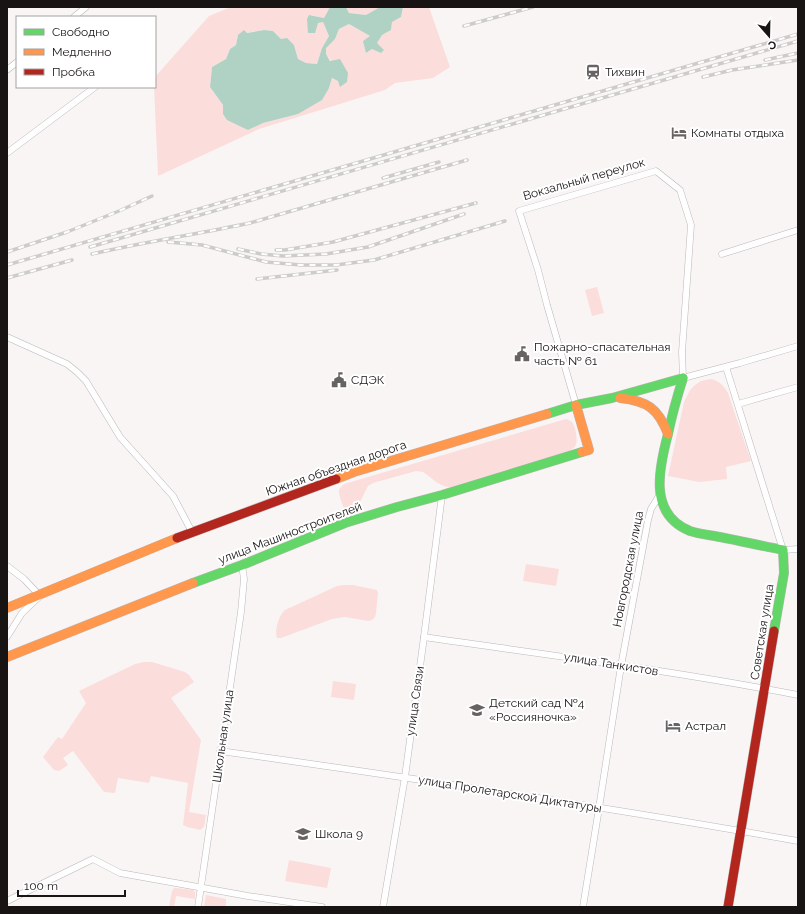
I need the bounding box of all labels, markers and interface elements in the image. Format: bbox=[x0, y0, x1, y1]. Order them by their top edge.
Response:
legend bbox=[16, 16, 156, 88]
north arrow bbox=[749, 16, 789, 56]
text: Свободно bbox=[52, 25, 109, 39]
text: С bbox=[766, 38, 778, 52]
text: Медленно bbox=[52, 45, 111, 59]
station icon: Тихвин bbox=[584, 63, 602, 81]
text: Пробка bbox=[52, 65, 95, 79]
place label: Тихвин bbox=[605, 65, 645, 79]
hotel icon: Комнаты отдыха bbox=[670, 124, 688, 142]
place label: Комнаты отдыха bbox=[691, 126, 784, 140]
street label: Вокзальный переулок bbox=[521, 155, 647, 203]
place label: Пожарно-спасательная часть № 61 bbox=[534, 340, 671, 368]
public building icon: Пожарно-спасательная часть № 61 bbox=[513, 345, 531, 363]
public building icon: СДЭК bbox=[330, 371, 348, 389]
place label: СДЭК bbox=[351, 373, 385, 387]
street label: Южная объездная дорога bbox=[264, 437, 408, 499]
street label: улица Машиностроителей bbox=[216, 499, 364, 567]
street label: Новгородская улица bbox=[610, 510, 646, 628]
street label: Советская улица bbox=[748, 583, 776, 681]
street label: улица Танкистов bbox=[563, 650, 659, 678]
street label: улица Связи bbox=[403, 665, 427, 737]
street label: Школьная улица bbox=[210, 689, 236, 783]
place label: Детский сад №4 «Россияночка» bbox=[489, 696, 585, 724]
school or university icon: Детский сад №4 «Россияночка» bbox=[468, 701, 486, 719]
hotel icon: Астрал bbox=[664, 717, 682, 735]
place label: Астрал bbox=[685, 719, 726, 733]
street label: улица Пролетарской Диктатуры bbox=[417, 773, 603, 815]
school or university icon: Школа 9 bbox=[294, 825, 312, 843]
place label: Школа 9 bbox=[315, 827, 363, 841]
scale bar bbox=[18, 872, 125, 898]
text: 100 m bbox=[24, 879, 58, 893]

